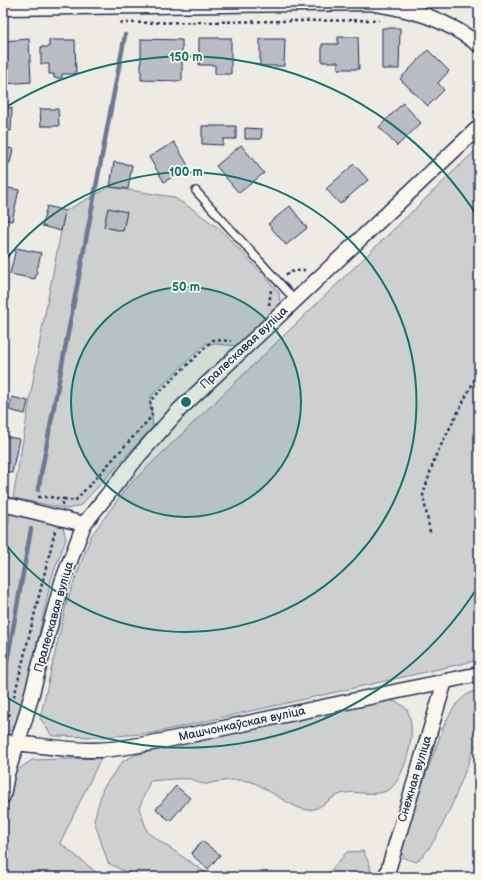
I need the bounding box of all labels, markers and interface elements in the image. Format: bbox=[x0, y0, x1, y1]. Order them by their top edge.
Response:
text: 150 m bbox=[170, 50, 202, 65]
text: 100 m bbox=[169, 165, 203, 180]
text: 50 m bbox=[172, 280, 200, 295]
street label: Пралескавая вуліца bbox=[197, 303, 291, 393]
centre of rings bbox=[179, 395, 193, 409]
street label: Пралескавая вуліца bbox=[31, 560, 77, 674]
street label: Машчонкаўская вуліца bbox=[177, 703, 307, 745]
street label: Снежная вуліца bbox=[395, 734, 435, 824]

